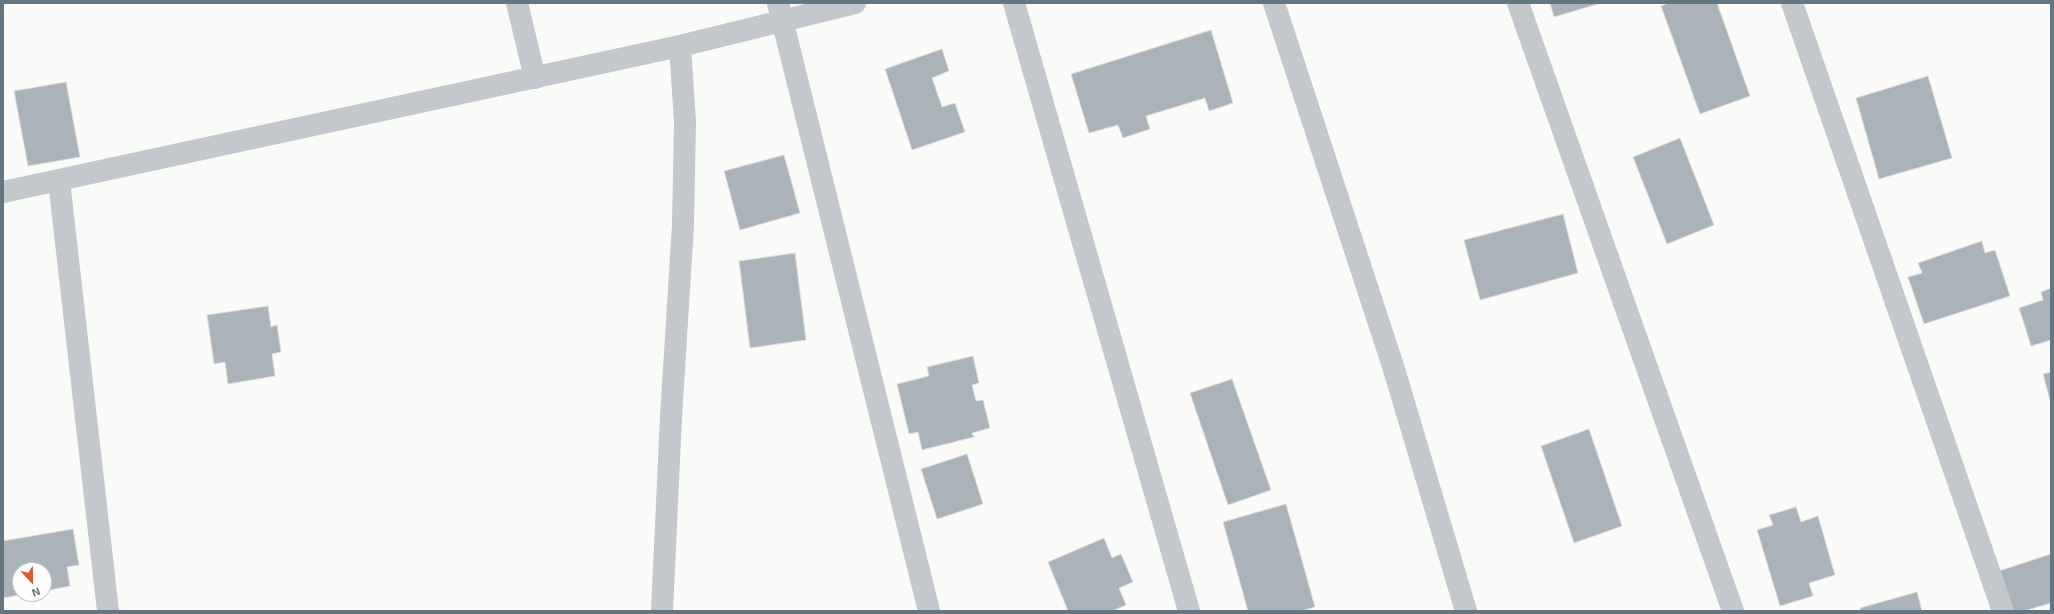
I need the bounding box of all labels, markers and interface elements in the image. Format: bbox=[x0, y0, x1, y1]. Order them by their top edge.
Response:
north arrow bbox=[12, 562, 52, 602]
text: N bbox=[30, 585, 42, 600]

